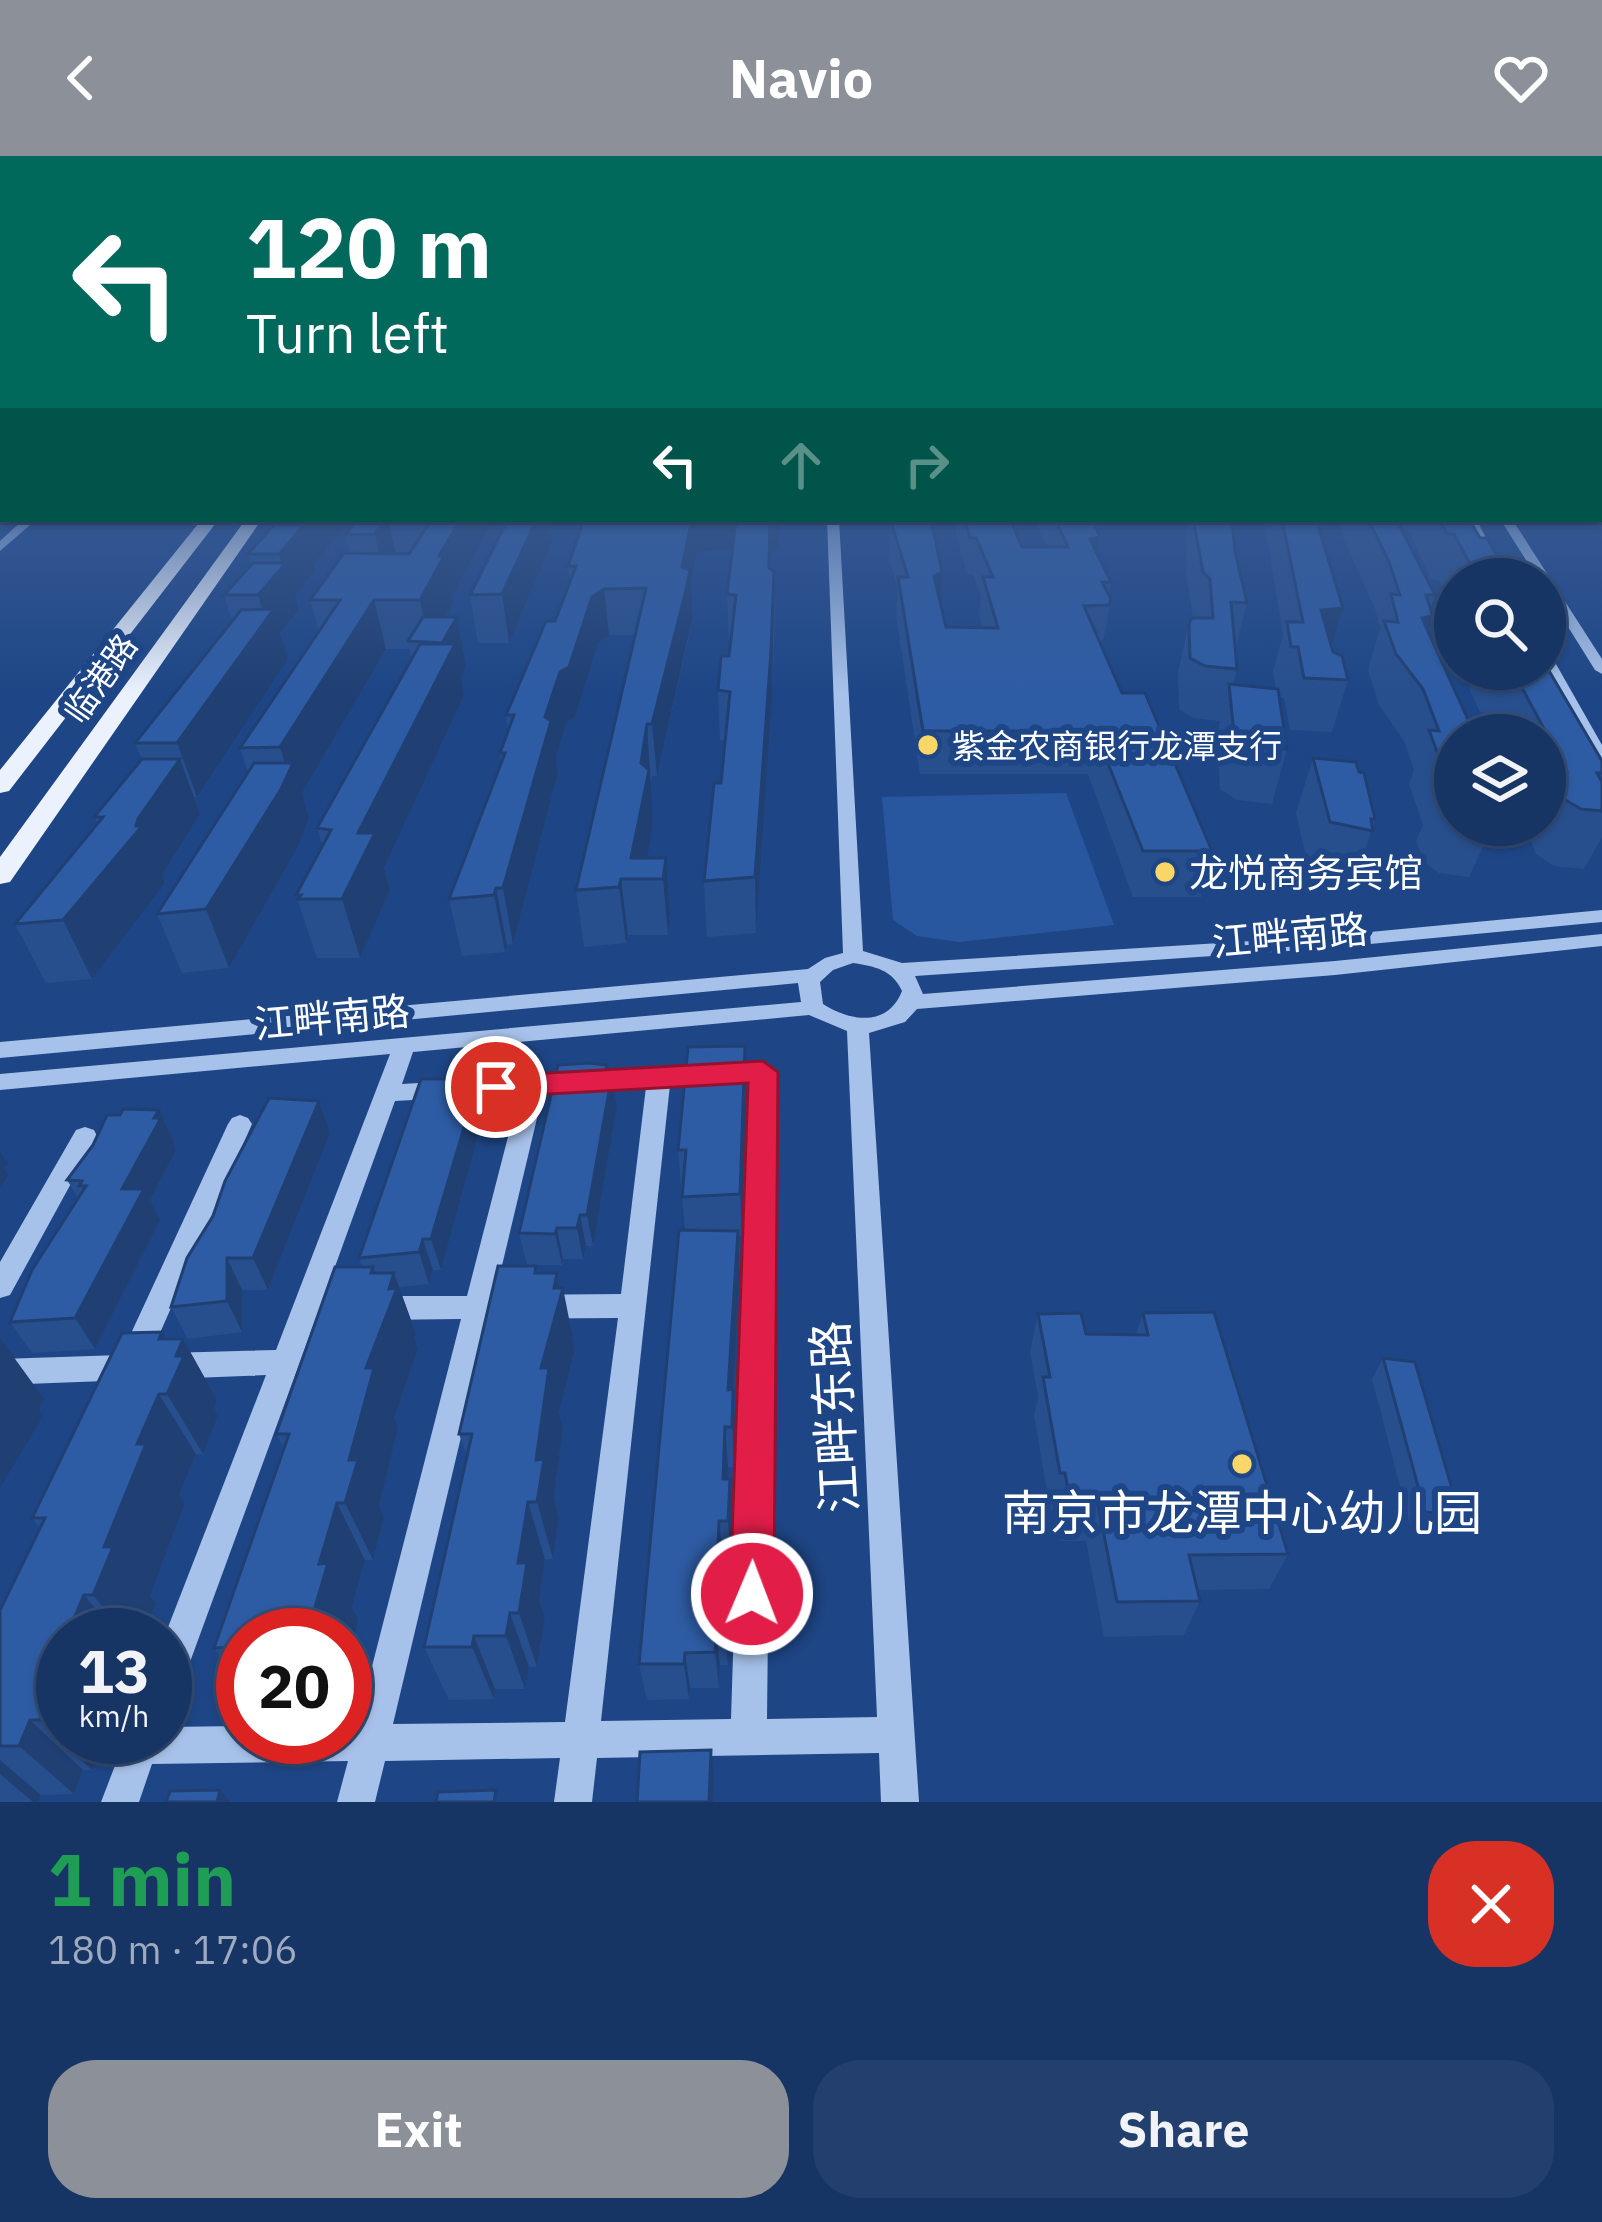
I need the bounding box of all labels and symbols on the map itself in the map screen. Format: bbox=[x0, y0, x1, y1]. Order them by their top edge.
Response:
street label: 临港路 bbox=[54, 625, 146, 731]
place label: 紫金农商银行龙潭支行 bbox=[952, 724, 1282, 767]
marker: 紫金农商银行龙潭支行 bbox=[915, 732, 941, 758]
place label: 龙悦商务宾馆 bbox=[1189, 847, 1423, 898]
marker: 龙悦商务宾馆 bbox=[1152, 859, 1178, 885]
street label: 江畔南路 bbox=[1210, 903, 1370, 967]
street label: 江畔南路 bbox=[252, 985, 412, 1049]
pin bbox=[445, 1036, 547, 1138]
street label: 江畔东路 bbox=[798, 1320, 870, 1514]
marker: 南京市龙潭中心幼儿园 bbox=[1229, 1451, 1255, 1477]
place label: 南京市龙潭中心幼儿园 bbox=[1002, 1481, 1482, 1543]
position arrow bbox=[689, 1531, 815, 1657]
speed limit sign: 20 bbox=[216, 1608, 372, 1764]

